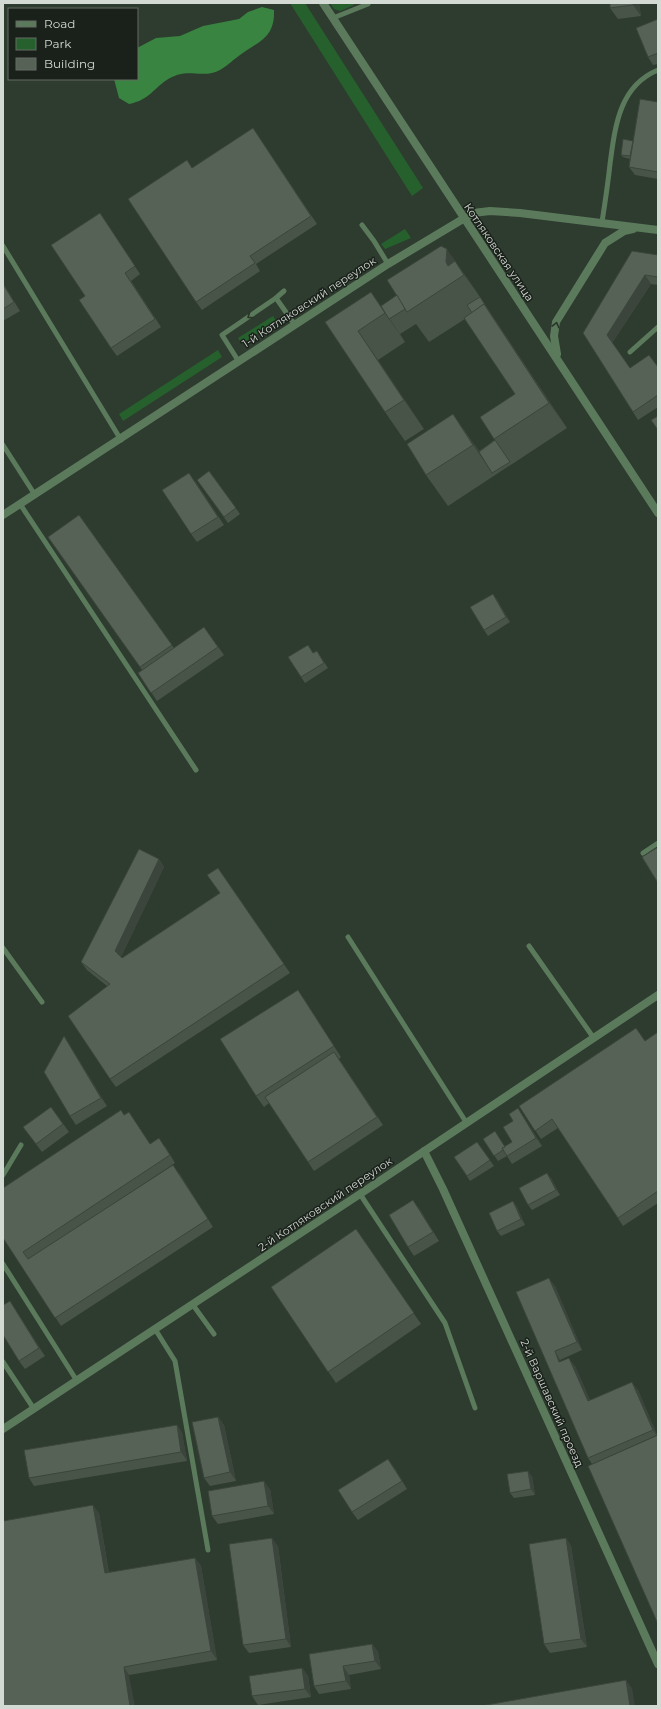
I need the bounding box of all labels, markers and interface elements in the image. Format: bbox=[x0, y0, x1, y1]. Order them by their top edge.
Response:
legend bbox=[8, 8, 138, 80]
text: Road bbox=[44, 16, 75, 31]
text: Park bbox=[44, 36, 72, 51]
text: Building bbox=[44, 56, 95, 71]
street label: Котляковская улица bbox=[461, 200, 537, 304]
street label: 1-й Котляковский переулок bbox=[240, 253, 379, 350]
one-way arrow bbox=[247, 311, 254, 319]
one-way arrow bbox=[552, 322, 560, 328]
street label: 2-й Котляковский переулок bbox=[255, 1154, 395, 1254]
street label: 2-й Варшавский проезд bbox=[517, 1337, 587, 1469]

